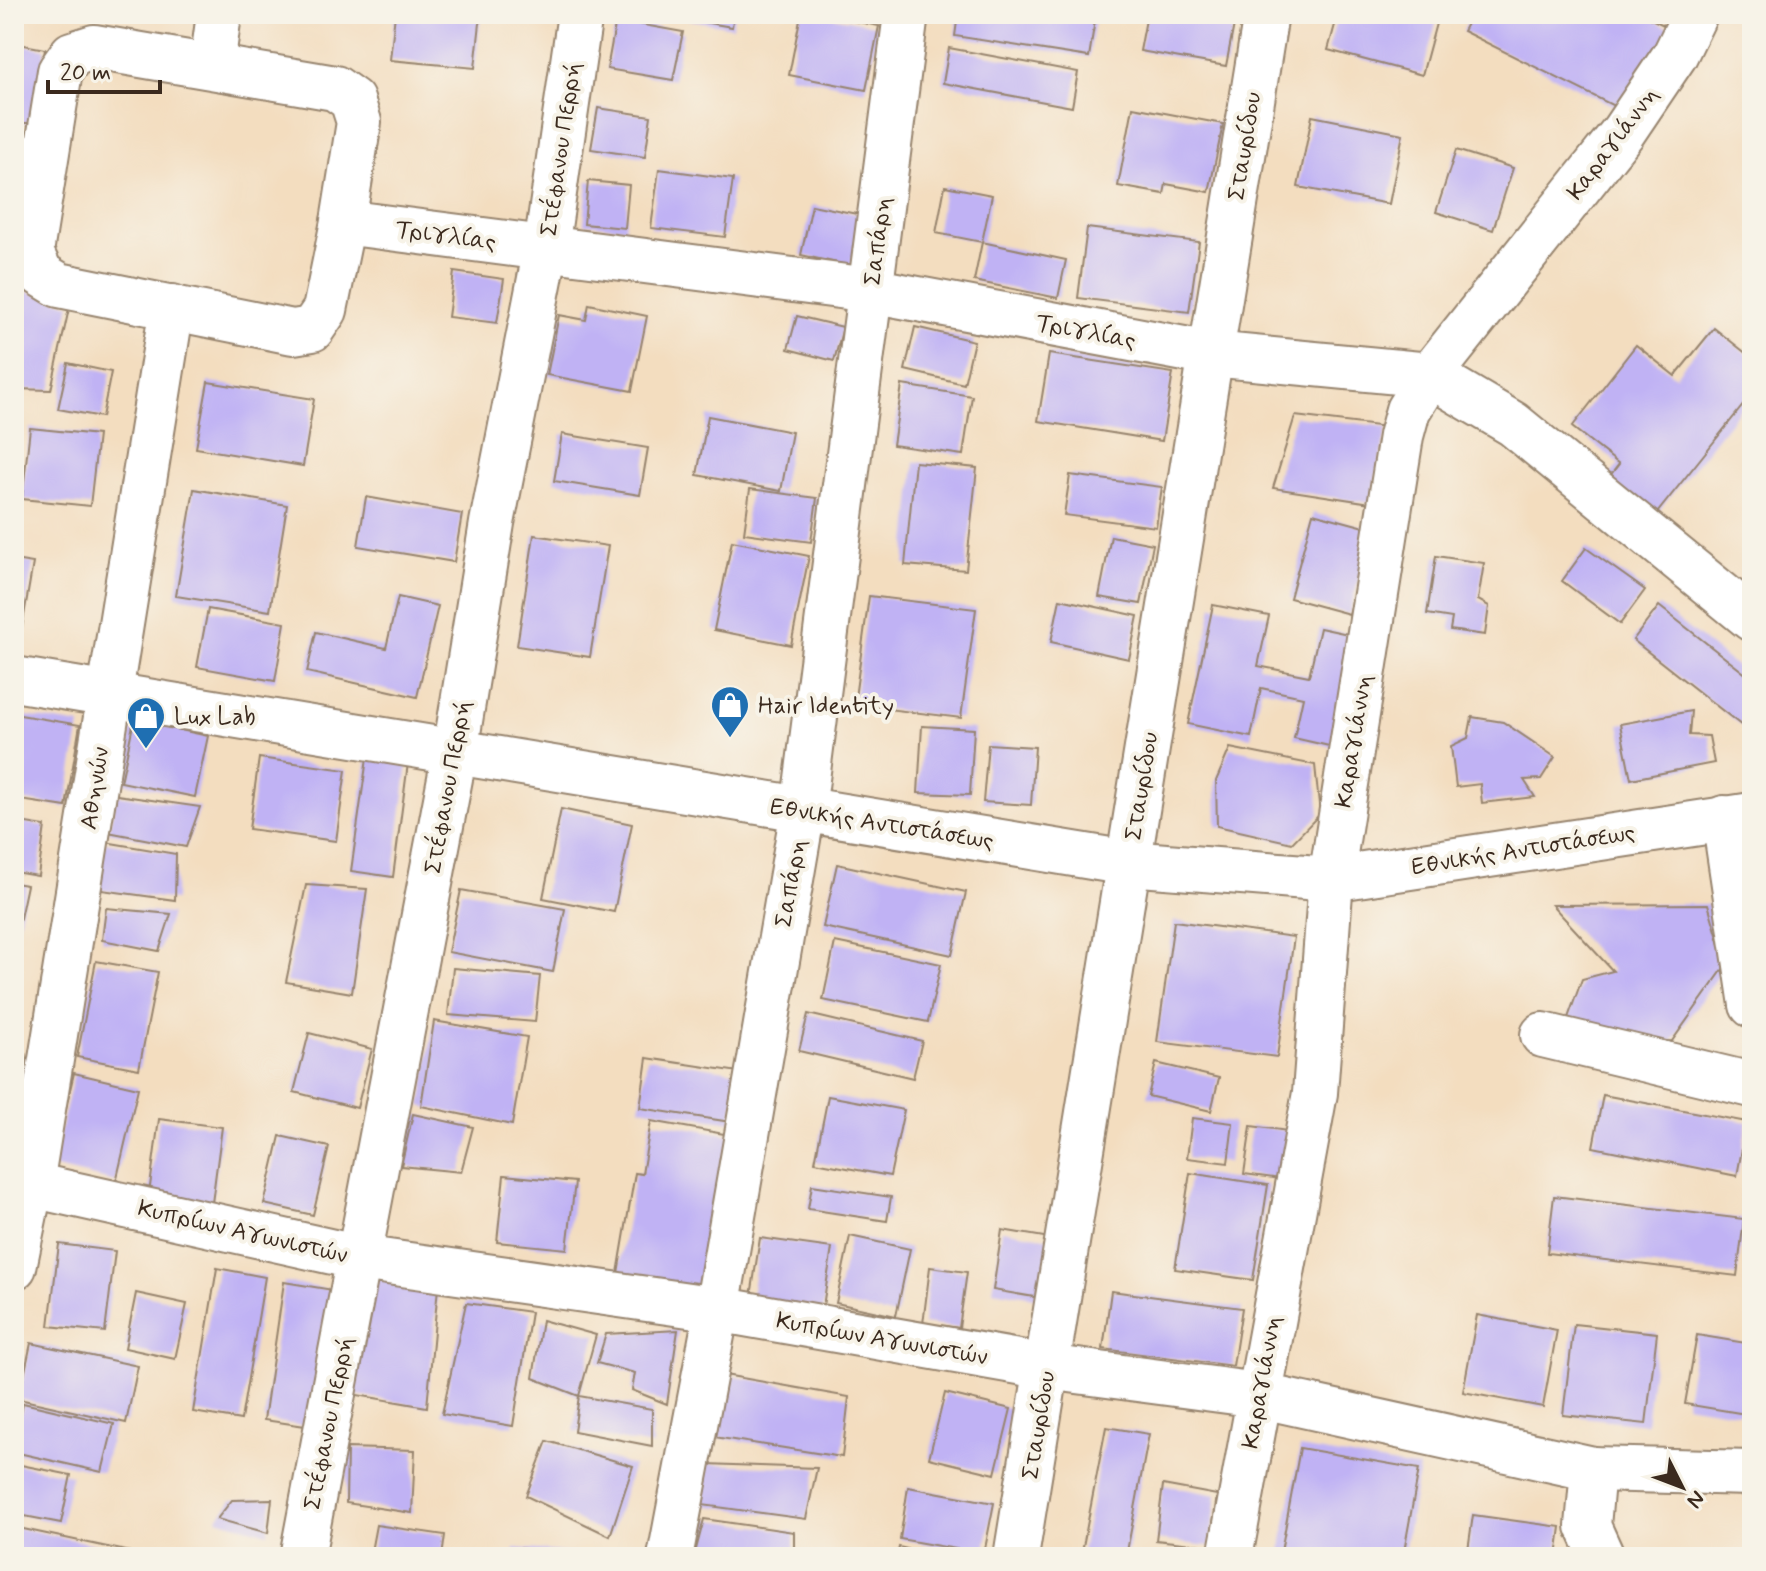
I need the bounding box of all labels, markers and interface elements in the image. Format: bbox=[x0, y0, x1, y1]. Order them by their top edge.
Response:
scale bar bbox=[48, 44, 160, 94]
text: 20 m bbox=[60, 58, 111, 89]
street label: Στέφανου Περρή bbox=[533, 60, 589, 238]
street label: Καραγιάννη bbox=[1560, 81, 1666, 207]
street label: Σταυρίδου bbox=[1222, 90, 1269, 203]
street label: Σαπάρη bbox=[858, 195, 899, 287]
street label: Τριγλίας bbox=[394, 214, 498, 259]
street label: Τριγλίας bbox=[1033, 308, 1138, 357]
street label: Καραγιάννη bbox=[1329, 672, 1380, 810]
shop icon: Hair Identity bbox=[709, 684, 751, 739]
place label: Hair Identity bbox=[758, 691, 894, 722]
shop icon: Lux Lab bbox=[125, 695, 167, 750]
street label: Στέφανου Περρή bbox=[417, 698, 479, 876]
place label: Lux Lab bbox=[174, 702, 255, 733]
street label: Σταυρίδου bbox=[1119, 730, 1166, 843]
street label: Αθηνών bbox=[74, 745, 117, 832]
street label: Εθνικής Αντιστάσεως bbox=[768, 792, 996, 857]
street label: Εθνικής Αντιστάσεως bbox=[1409, 818, 1637, 883]
street label: Σαπάρη bbox=[768, 837, 814, 930]
street label: Κυπρίων Αγωνιστών bbox=[135, 1193, 350, 1272]
street label: Κυπρίων Αγωνιστών bbox=[774, 1306, 990, 1373]
street label: Καραγιάννη bbox=[1236, 1313, 1289, 1451]
street label: Στέφανου Περρή bbox=[297, 1334, 361, 1512]
street label: Σταυρίδου bbox=[1016, 1369, 1063, 1482]
north arrow bbox=[1642, 1447, 1722, 1527]
text: N bbox=[1680, 1484, 1711, 1514]

